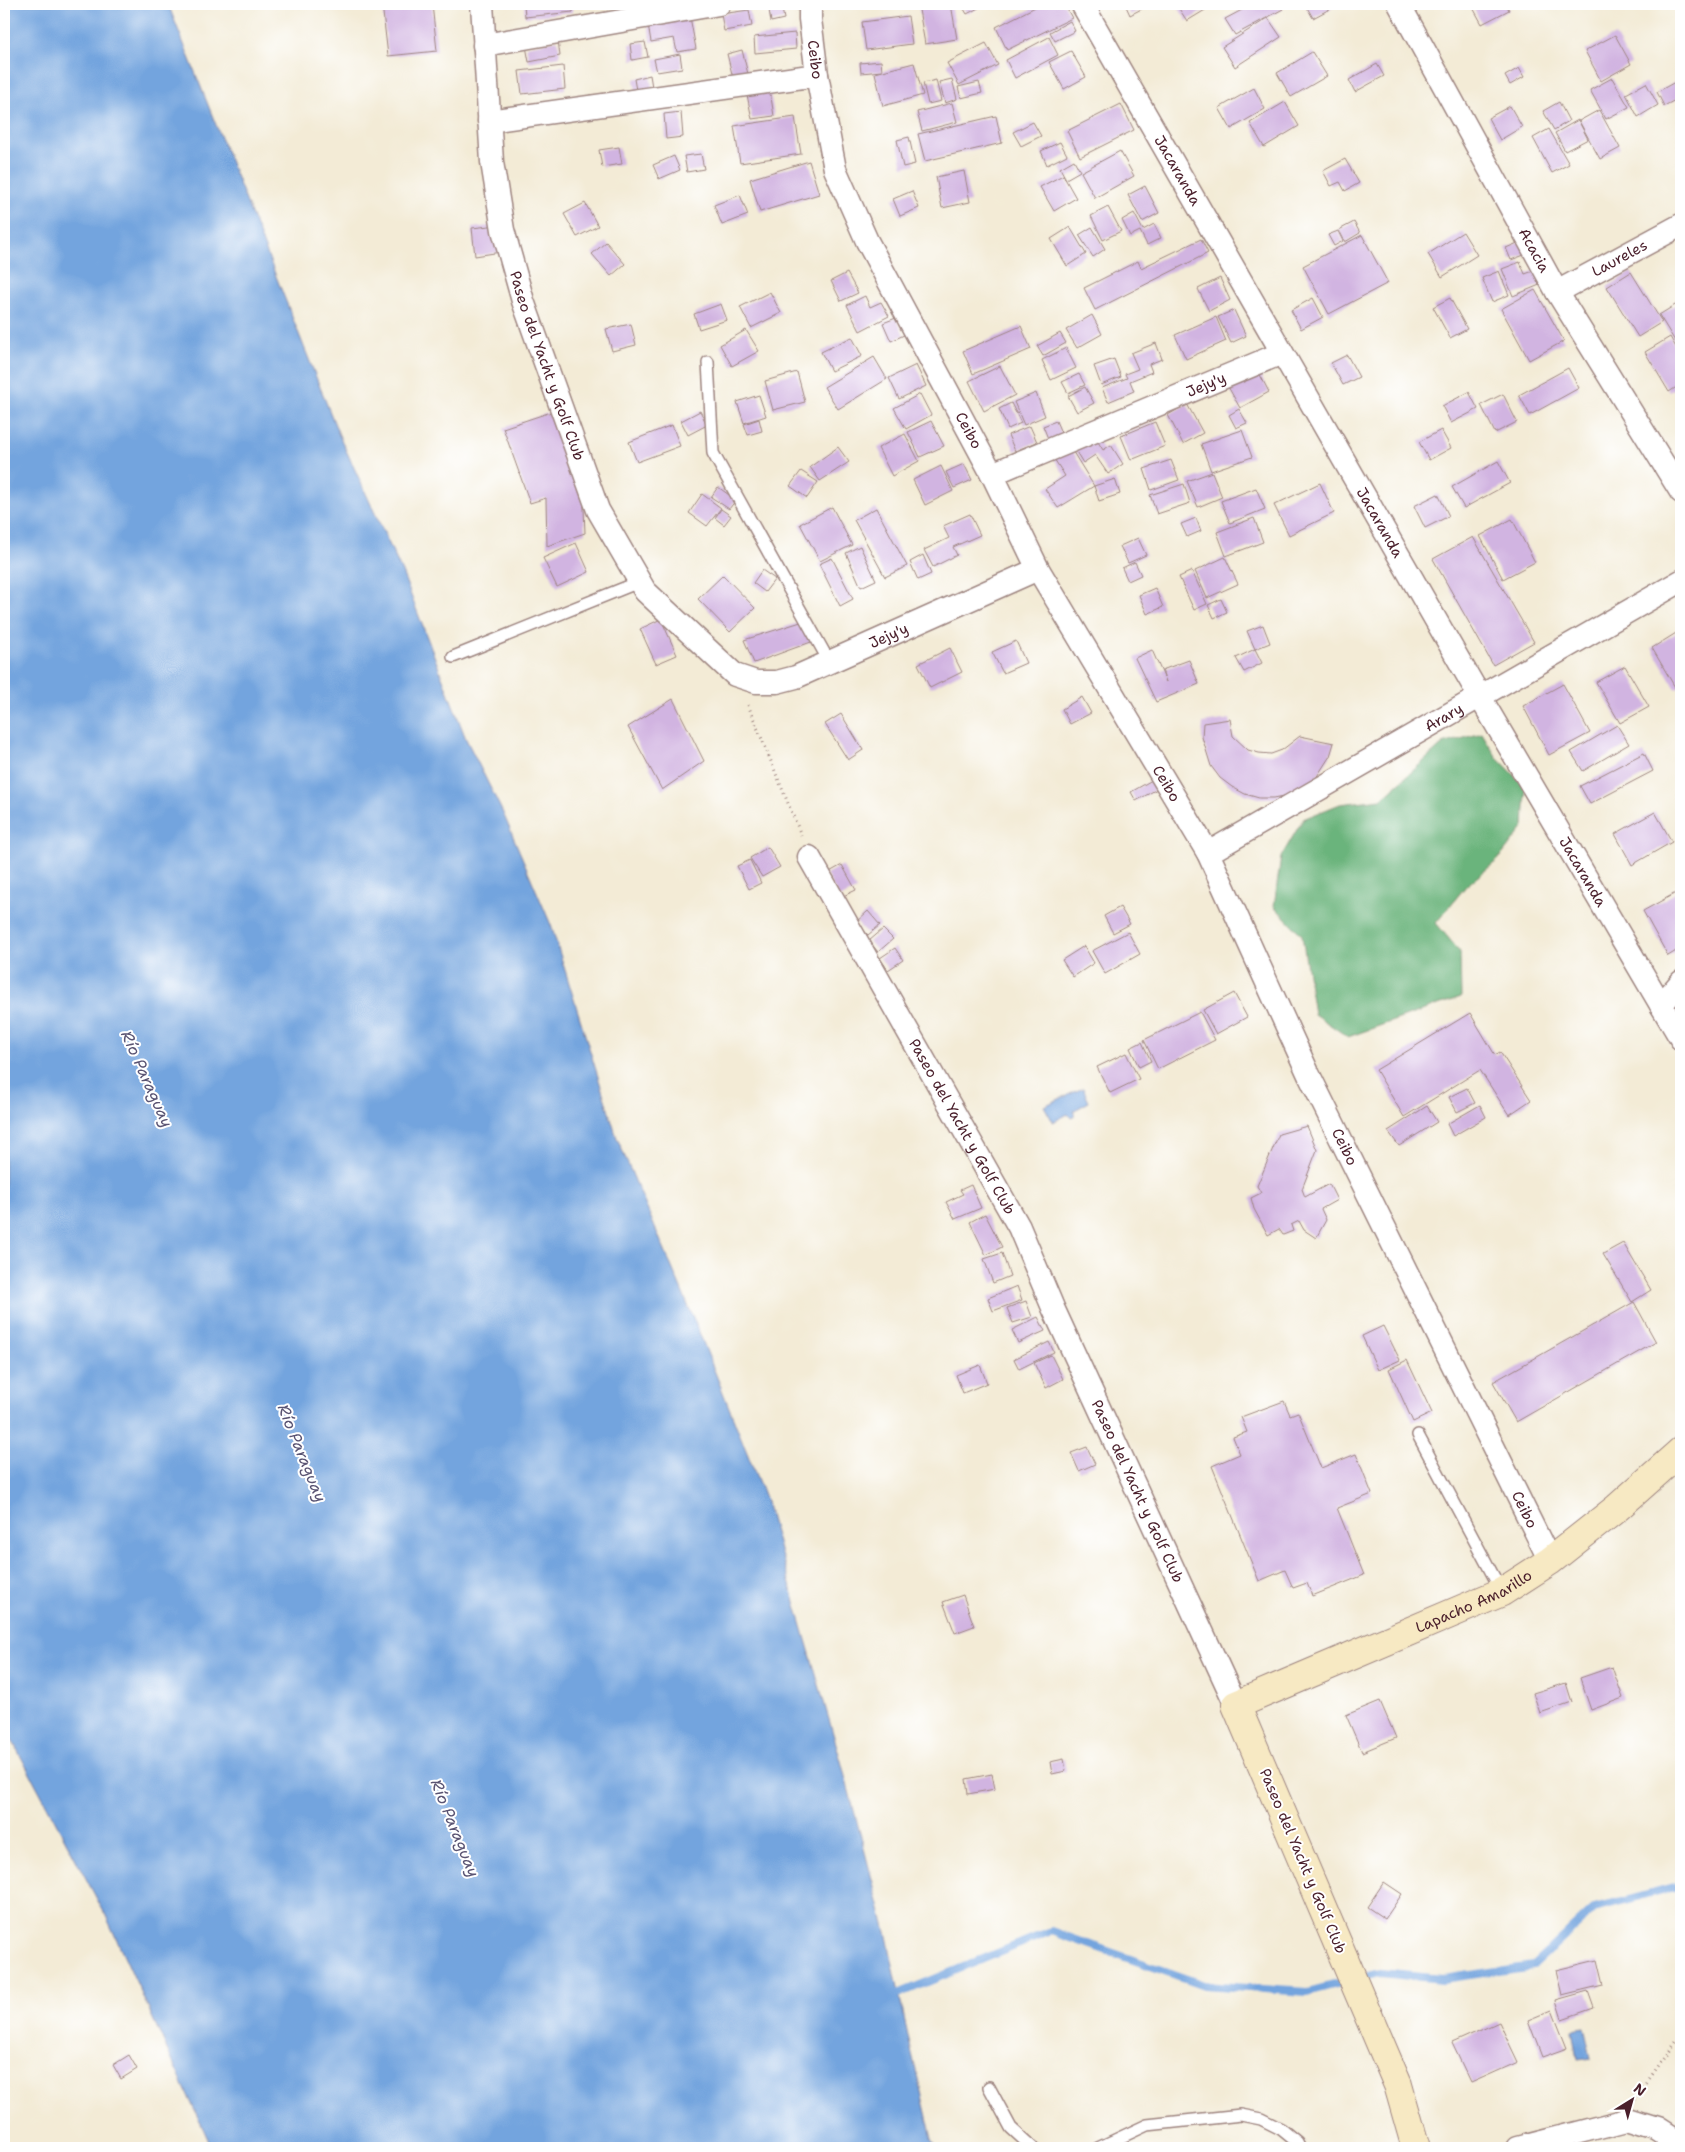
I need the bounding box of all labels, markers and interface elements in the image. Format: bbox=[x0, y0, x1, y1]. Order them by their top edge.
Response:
street label: Ceibo bbox=[803, 39, 827, 80]
street label: Jacaranda bbox=[1150, 132, 1206, 210]
street label: Acacia bbox=[1514, 225, 1555, 277]
street label: Laureles bbox=[1588, 235, 1651, 281]
street label: Paseo del Yacht y Golf Club bbox=[505, 269, 589, 463]
street label: Jejy'y bbox=[1183, 368, 1229, 402]
street label: Ceibo bbox=[951, 409, 987, 453]
street label: Jacaranda bbox=[1352, 484, 1408, 562]
street label: Jejy'y bbox=[866, 618, 911, 653]
street label: Arary bbox=[1421, 698, 1467, 736]
street label: Ceibo bbox=[1148, 762, 1185, 806]
street label: Jacaranda bbox=[1554, 833, 1612, 911]
water label: Río Paraguay bbox=[116, 1027, 178, 1131]
street label: Paseo del Yacht y Golf Club bbox=[904, 1035, 1020, 1218]
street label: Ceibo bbox=[1327, 1125, 1362, 1169]
street label: Paseo del Yacht y Golf Club bbox=[1087, 1396, 1188, 1586]
water label: Río Paraguay bbox=[273, 1401, 331, 1505]
street label: Ceibo bbox=[1507, 1488, 1542, 1532]
street label: Lapacho Amarillo bbox=[1412, 1565, 1536, 1638]
street label: Paseo del Yacht y Golf Club bbox=[1255, 1765, 1351, 1957]
water label: Río Paraguay bbox=[426, 1776, 484, 1880]
north arrow bbox=[1608, 2074, 1658, 2124]
text: N bbox=[1630, 2079, 1650, 2100]

